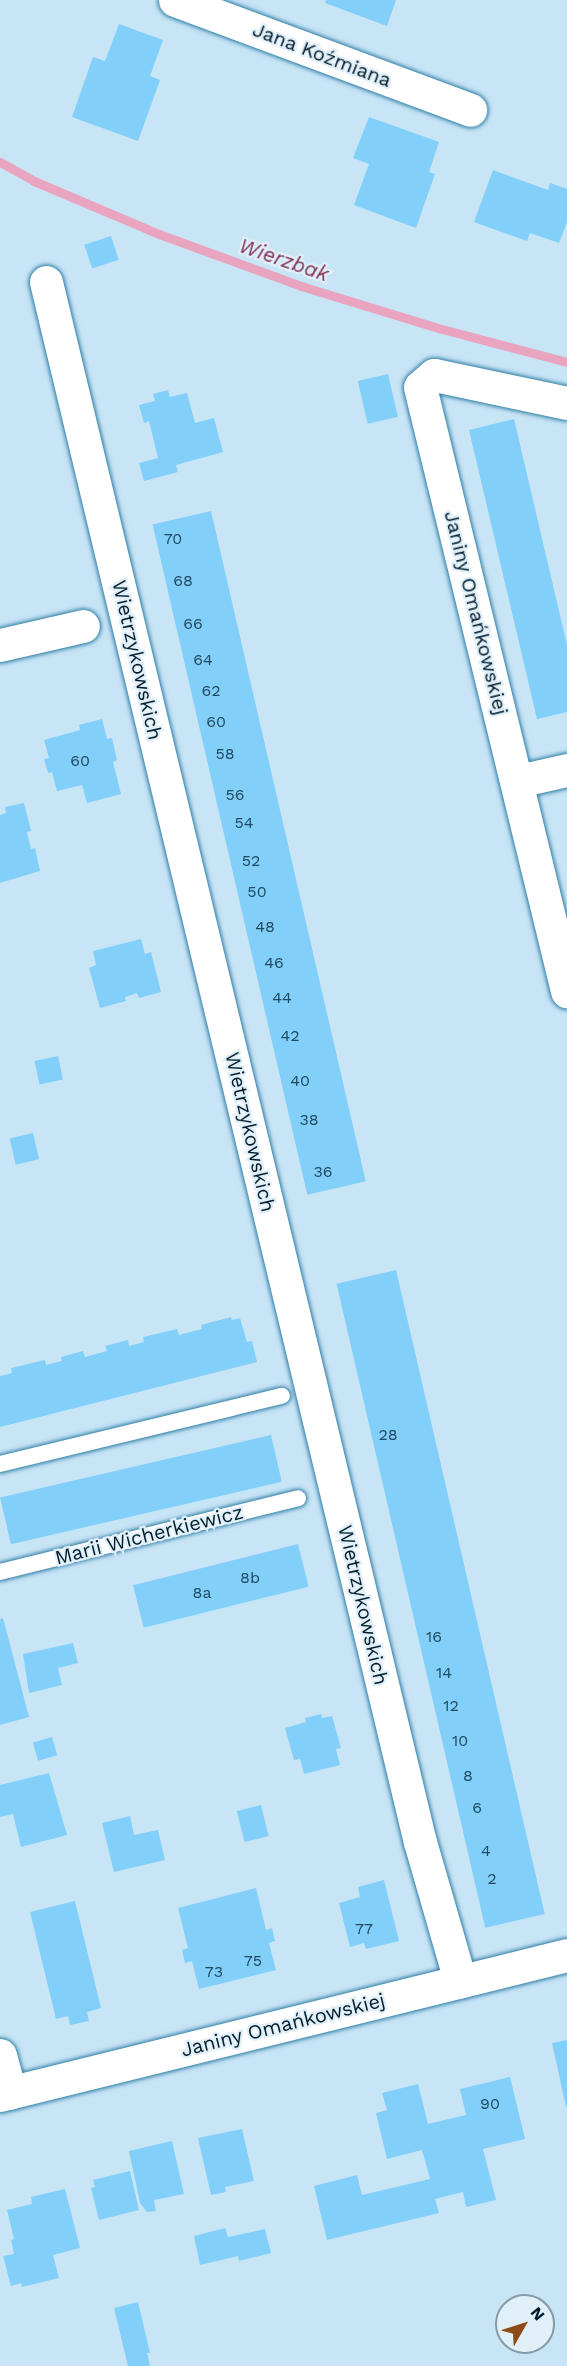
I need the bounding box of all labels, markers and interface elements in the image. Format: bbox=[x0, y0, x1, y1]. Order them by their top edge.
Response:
street label: Jana Koźmiana bbox=[249, 17, 395, 93]
water label: Wierzbak bbox=[236, 233, 332, 287]
street label: Janiny Omańkowskiej bbox=[439, 508, 513, 718]
house number: 70 bbox=[164, 529, 182, 549]
house number: 68 bbox=[173, 571, 193, 591]
street label: Wietrzykowskich bbox=[107, 578, 167, 742]
house number: 66 bbox=[183, 614, 203, 634]
house number: 64 bbox=[193, 650, 213, 670]
house number: 62 bbox=[201, 681, 221, 701]
house number: 60 bbox=[206, 712, 226, 732]
house number: 58 bbox=[215, 744, 235, 764]
house number: 60 bbox=[70, 751, 90, 771]
house number: 56 bbox=[225, 785, 245, 805]
house number: 54 bbox=[234, 813, 254, 833]
house number: 52 bbox=[242, 851, 260, 871]
house number: 50 bbox=[247, 882, 267, 902]
house number: 48 bbox=[255, 917, 275, 937]
house number: 46 bbox=[264, 953, 284, 973]
house number: 44 bbox=[272, 988, 292, 1008]
house number: 42 bbox=[280, 1026, 300, 1046]
street label: Wietrzykowskich bbox=[220, 1050, 280, 1214]
house number: 40 bbox=[290, 1071, 310, 1091]
house number: 38 bbox=[299, 1110, 319, 1130]
house number: 36 bbox=[313, 1162, 333, 1182]
house number: 28 bbox=[378, 1425, 398, 1445]
street label: Marii Wicherkiewicz bbox=[52, 1500, 246, 1570]
street label: Wietrzykowskich bbox=[333, 1523, 393, 1687]
house number: 8b bbox=[240, 1568, 260, 1588]
house number: 8a bbox=[193, 1583, 211, 1603]
house number: 16 bbox=[426, 1627, 442, 1647]
house number: 14 bbox=[436, 1663, 452, 1683]
house number: 12 bbox=[443, 1696, 459, 1716]
house number: 10 bbox=[452, 1731, 468, 1751]
house number: 8 bbox=[463, 1766, 473, 1786]
house number: 6 bbox=[472, 1798, 482, 1818]
house number: 4 bbox=[481, 1841, 491, 1861]
house number: 2 bbox=[487, 1869, 497, 1889]
house number: 77 bbox=[355, 1919, 373, 1939]
house number: 75 bbox=[244, 1951, 262, 1971]
house number: 73 bbox=[205, 1962, 223, 1982]
street label: Janiny Omańkowskiej bbox=[178, 1988, 388, 2062]
house number: 90 bbox=[480, 2094, 500, 2114]
north arrow bbox=[495, 2294, 555, 2354]
text: N bbox=[527, 2303, 549, 2324]

